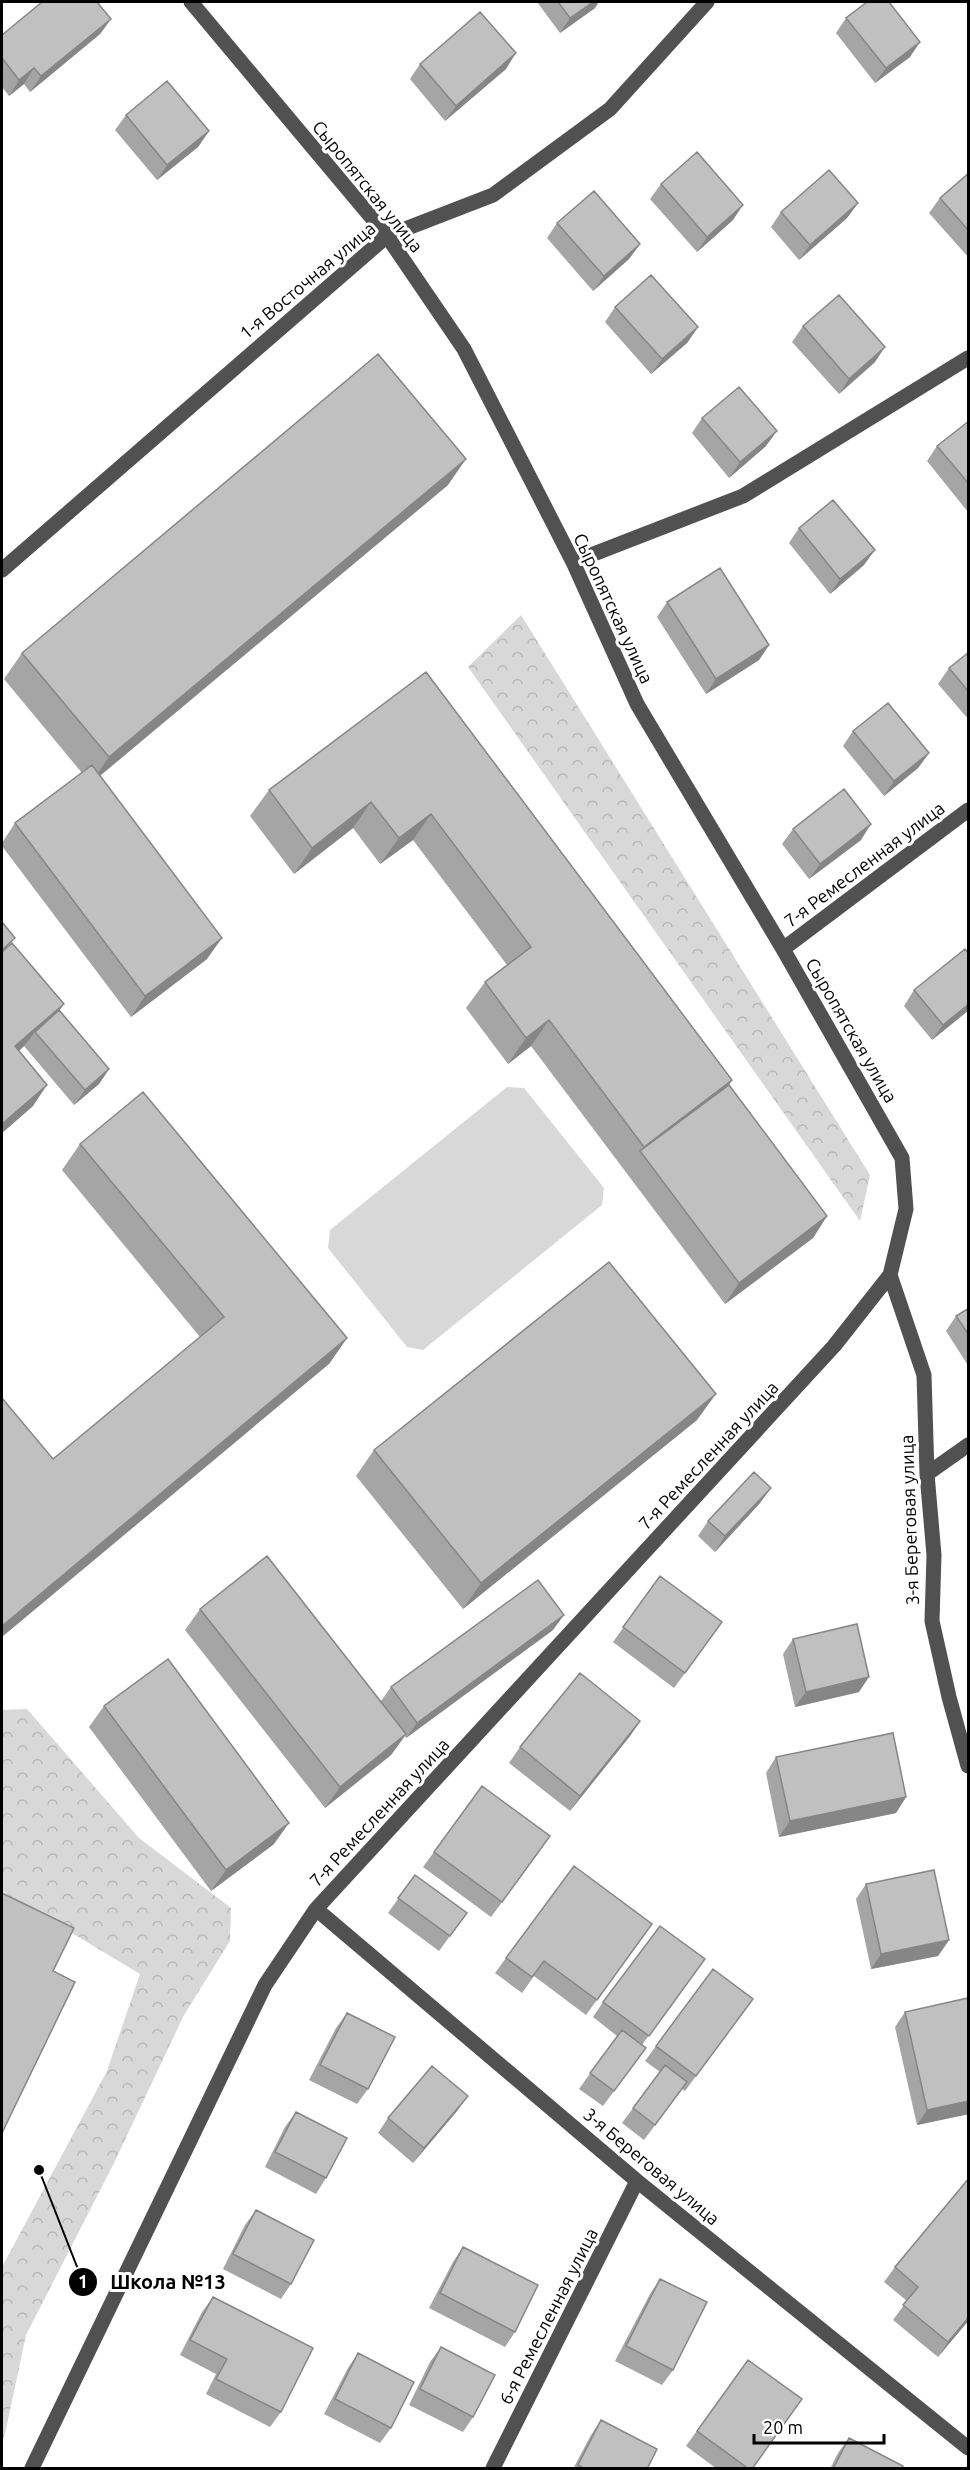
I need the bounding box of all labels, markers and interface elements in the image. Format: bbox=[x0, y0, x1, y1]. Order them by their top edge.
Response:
street label: Сыропятская улица bbox=[309, 116, 427, 256]
street label: 1-я Восточная улица bbox=[235, 218, 379, 342]
street label: Сыропятская улица bbox=[570, 530, 658, 686]
street label: 7-я Ремесленная улица bbox=[780, 797, 948, 931]
street label: Сыропятская улица bbox=[802, 954, 902, 1106]
street label: 7-я Ремесленная улица bbox=[634, 1377, 782, 1533]
street label: 3-я Береговая улица bbox=[896, 1434, 922, 1606]
street label: 7-я Ремесленная улица bbox=[305, 1734, 453, 1890]
street label: 3-я Береговая улица bbox=[580, 2103, 724, 2229]
street label: 6-я Ремесленная улица bbox=[495, 2225, 601, 2407]
callout: Школа №13 bbox=[68, 2263, 238, 2301]
text: Школа №13 bbox=[110, 2270, 226, 2293]
text: 1 bbox=[78, 2271, 88, 2291]
scale bar bbox=[754, 2407, 884, 2445]
text: 20 m bbox=[763, 2417, 803, 2437]

